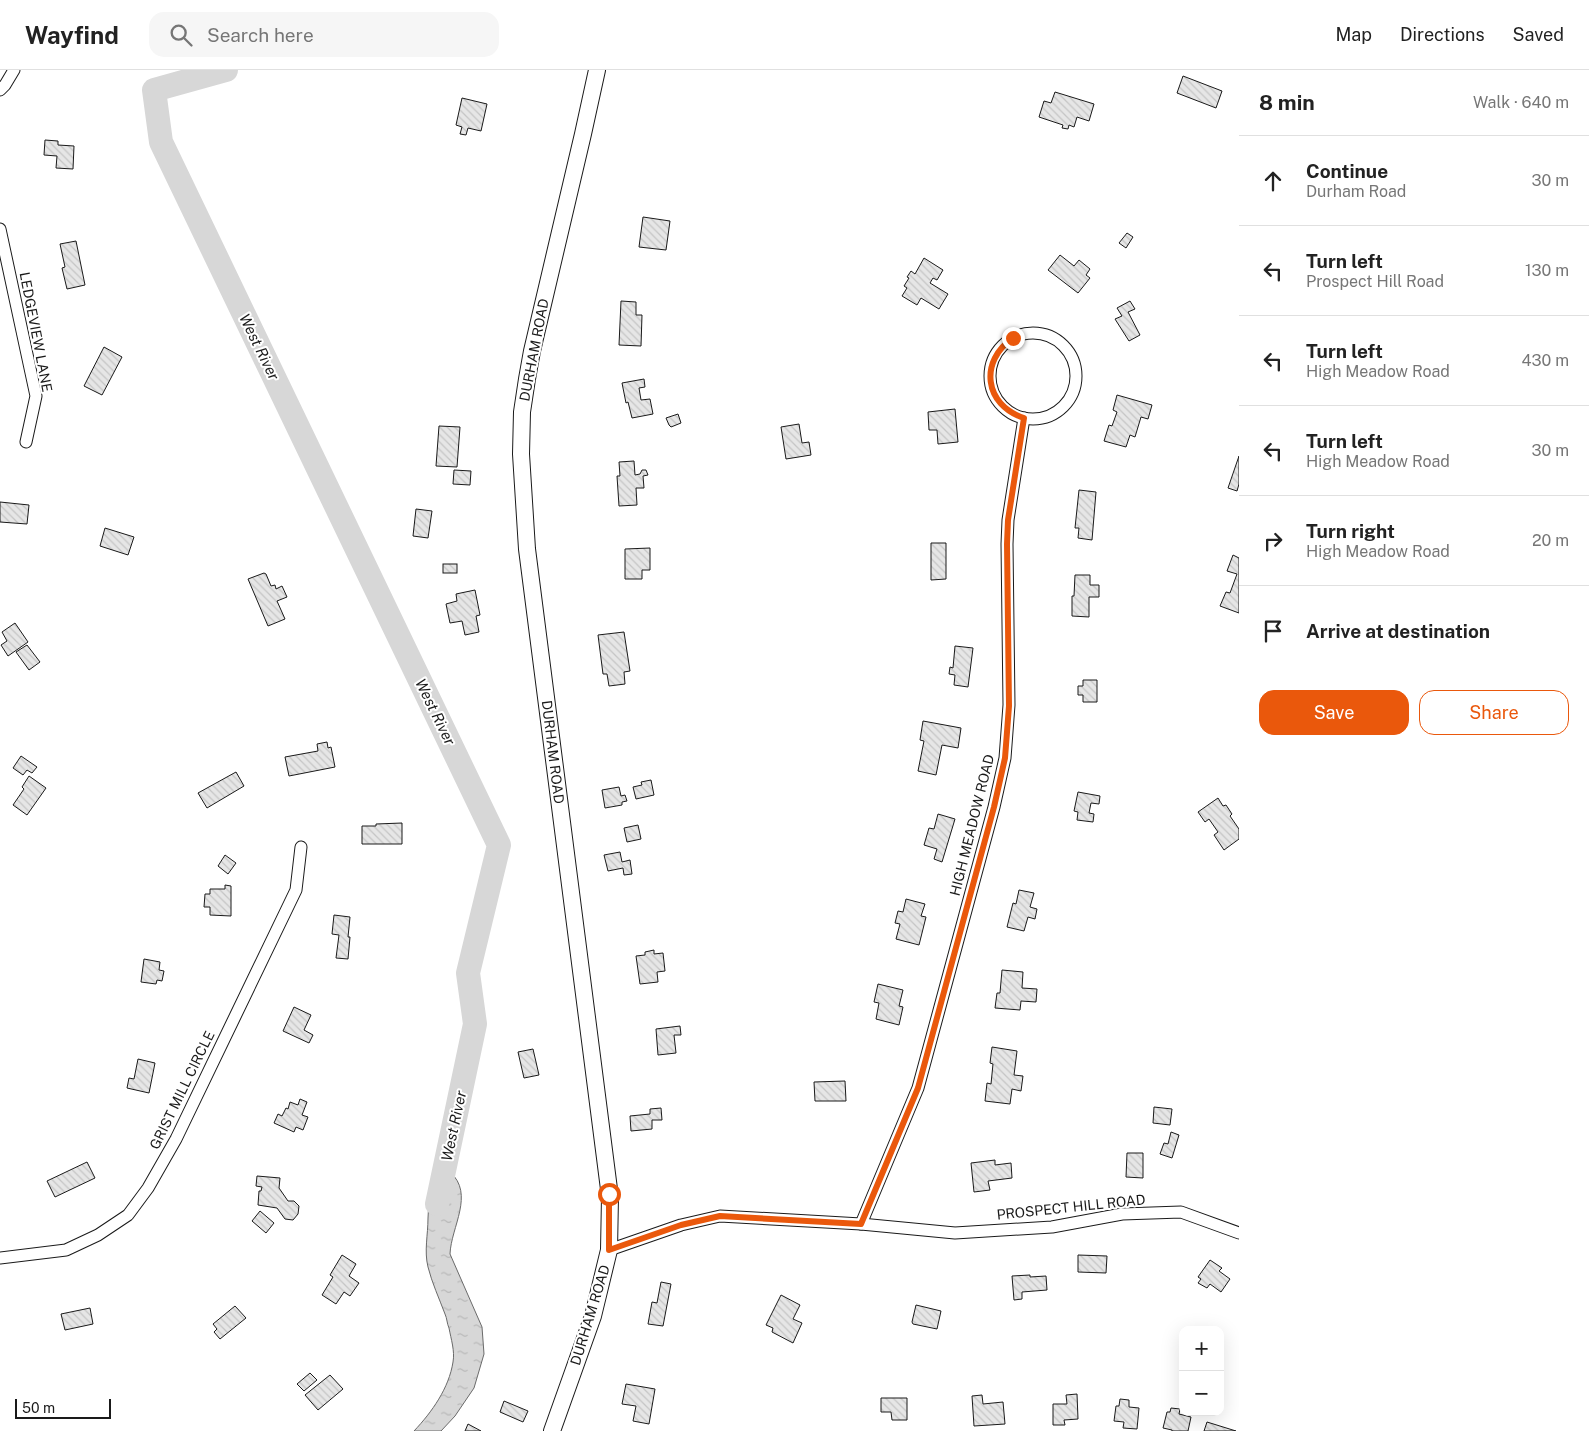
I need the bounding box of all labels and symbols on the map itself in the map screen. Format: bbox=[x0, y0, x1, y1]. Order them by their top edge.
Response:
street label: LEDGEVIEW LANE bbox=[17, 271, 55, 393]
street label: DURHAM ROAD bbox=[516, 297, 552, 403]
water label: West River bbox=[236, 311, 283, 383]
route end bbox=[1002, 327, 1025, 350]
water label: West River bbox=[412, 676, 459, 748]
street label: DURHAM ROAD bbox=[539, 699, 567, 805]
street label: HIGH MEADOW ROAD bbox=[947, 753, 997, 897]
street label: GRIST MILL CIRCLE bbox=[146, 1028, 218, 1152]
water label: West River bbox=[438, 1089, 469, 1163]
route start bbox=[598, 1183, 621, 1206]
street label: PROSPECT HILL ROAD bbox=[996, 1191, 1146, 1223]
street label: DURHAM ROAD bbox=[567, 1263, 613, 1367]
scale bar bbox=[15, 1396, 111, 1419]

